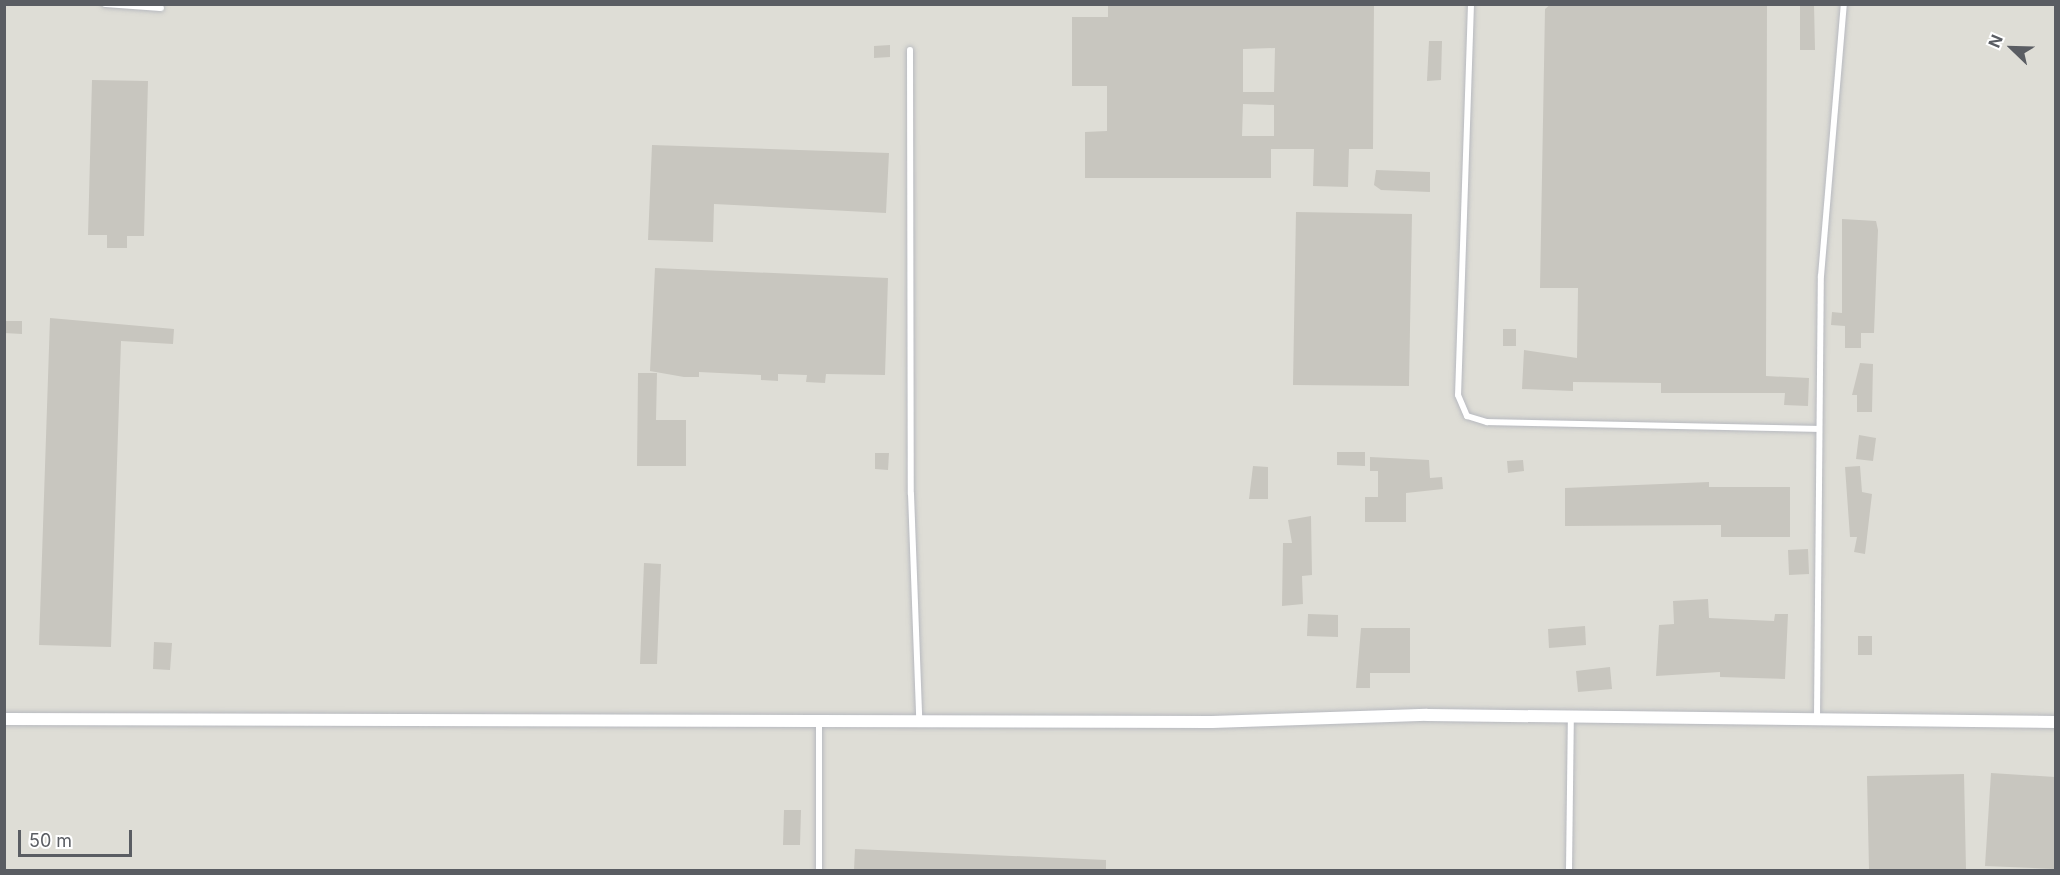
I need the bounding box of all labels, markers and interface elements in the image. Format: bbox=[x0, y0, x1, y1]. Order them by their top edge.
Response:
north arrow bbox=[1982, 18, 2042, 78]
text: N bbox=[1984, 31, 2007, 50]
scale bar bbox=[21, 818, 135, 856]
text: 50 m bbox=[29, 830, 72, 851]

